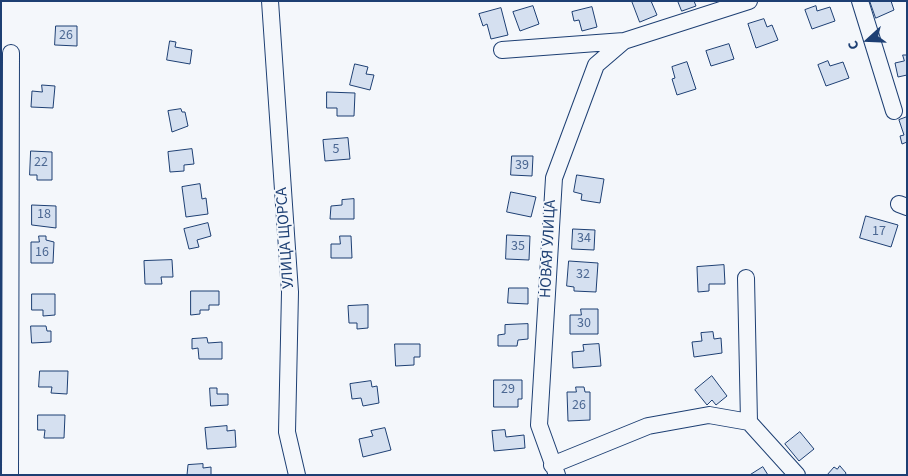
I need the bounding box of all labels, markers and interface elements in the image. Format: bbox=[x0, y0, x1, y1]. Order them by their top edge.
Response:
north arrow bbox=[843, 15, 893, 65]
house number: 26 bbox=[59, 28, 73, 44]
text: С bbox=[843, 38, 865, 52]
house number: 5 bbox=[333, 142, 339, 158]
house number: 22 bbox=[34, 155, 48, 171]
house number: 39 bbox=[515, 158, 529, 174]
street label: УЛИЦА ЩОРСА bbox=[273, 187, 299, 289]
street label: НОВАЯ УЛИЦА bbox=[537, 199, 561, 299]
house number: 18 bbox=[37, 207, 51, 223]
house number: 17 bbox=[872, 224, 886, 240]
house number: 34 bbox=[577, 231, 591, 247]
house number: 35 bbox=[511, 239, 525, 255]
house number: 16 bbox=[35, 245, 49, 261]
house number: 32 bbox=[576, 267, 590, 283]
house number: 30 bbox=[577, 316, 591, 332]
house number: 29 bbox=[501, 382, 515, 398]
house number: 26 bbox=[572, 398, 586, 414]

